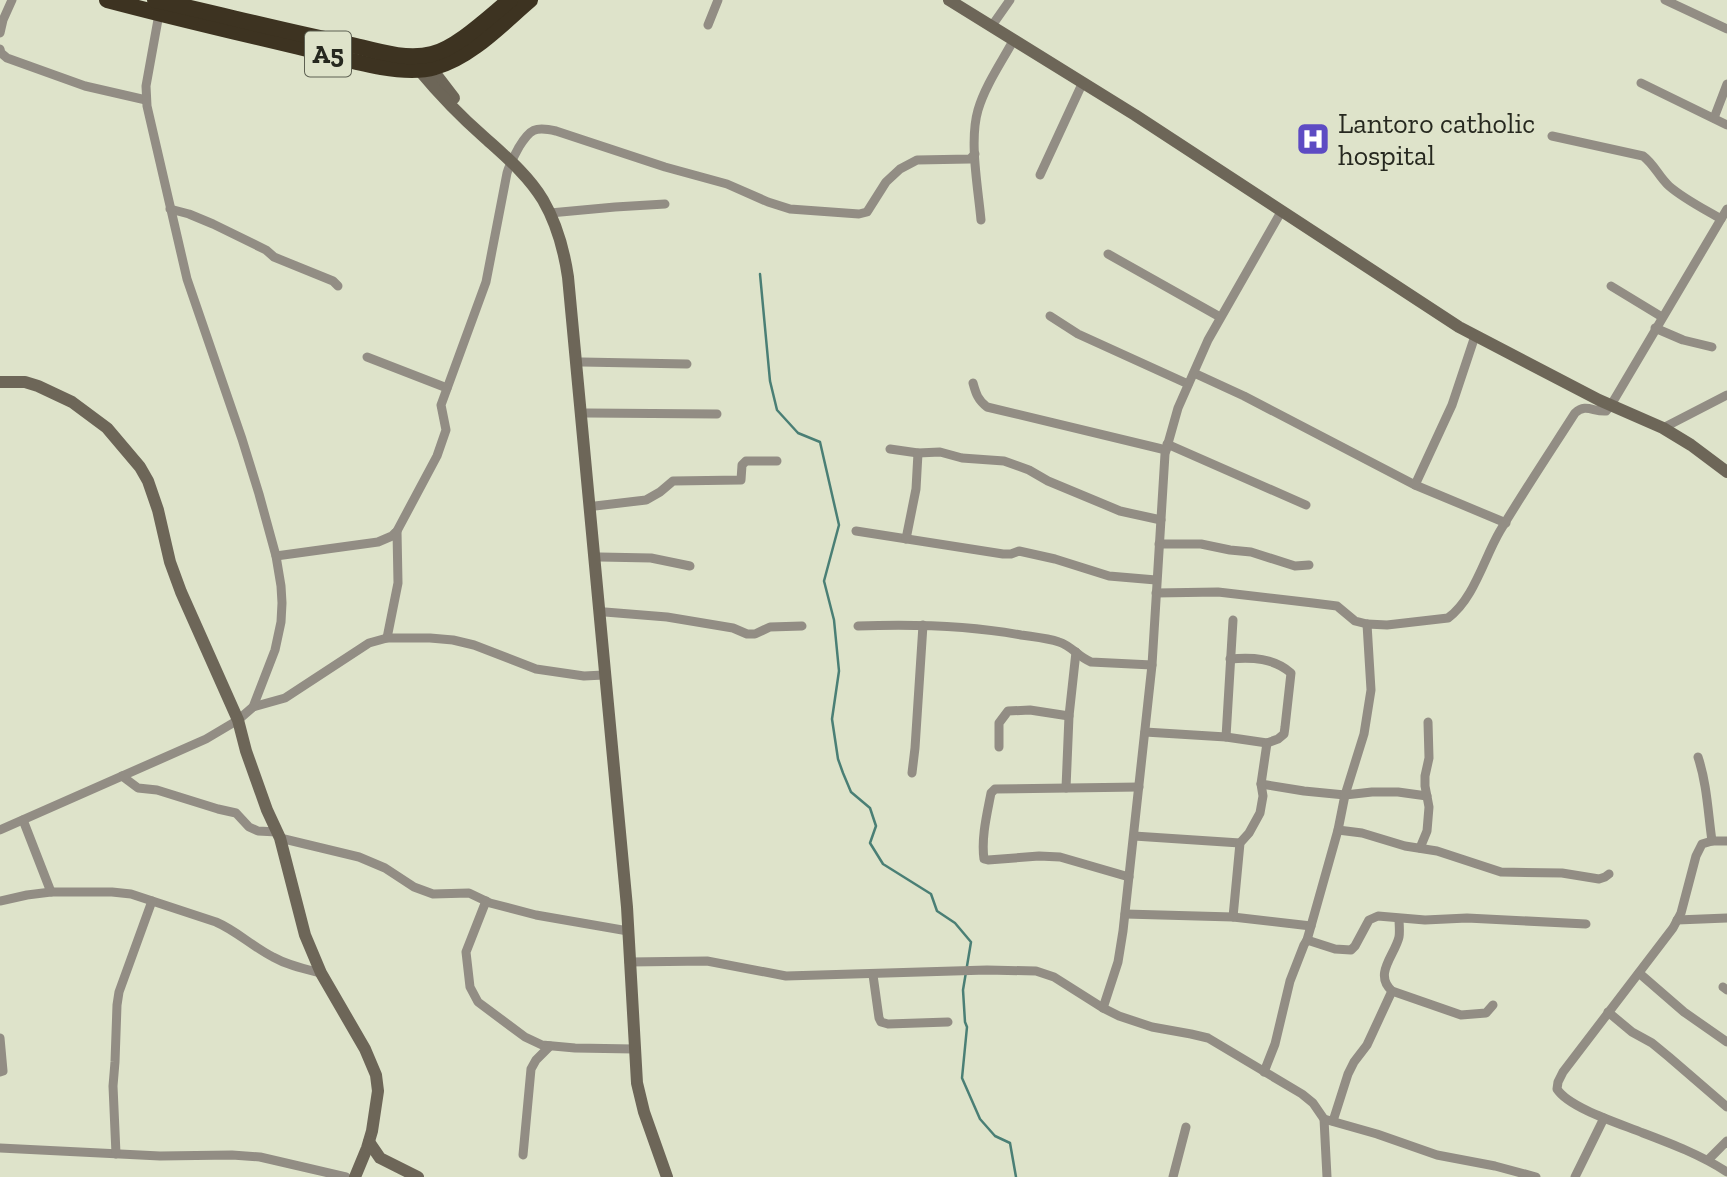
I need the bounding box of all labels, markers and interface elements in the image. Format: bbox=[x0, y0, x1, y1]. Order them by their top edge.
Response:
road number: A5 bbox=[305, 32, 351, 76]
place label: Lantoro catholic hospital bbox=[1338, 107, 1535, 172]
hospital icon: Lantoro catholic hospital bbox=[1294, 120, 1332, 158]

